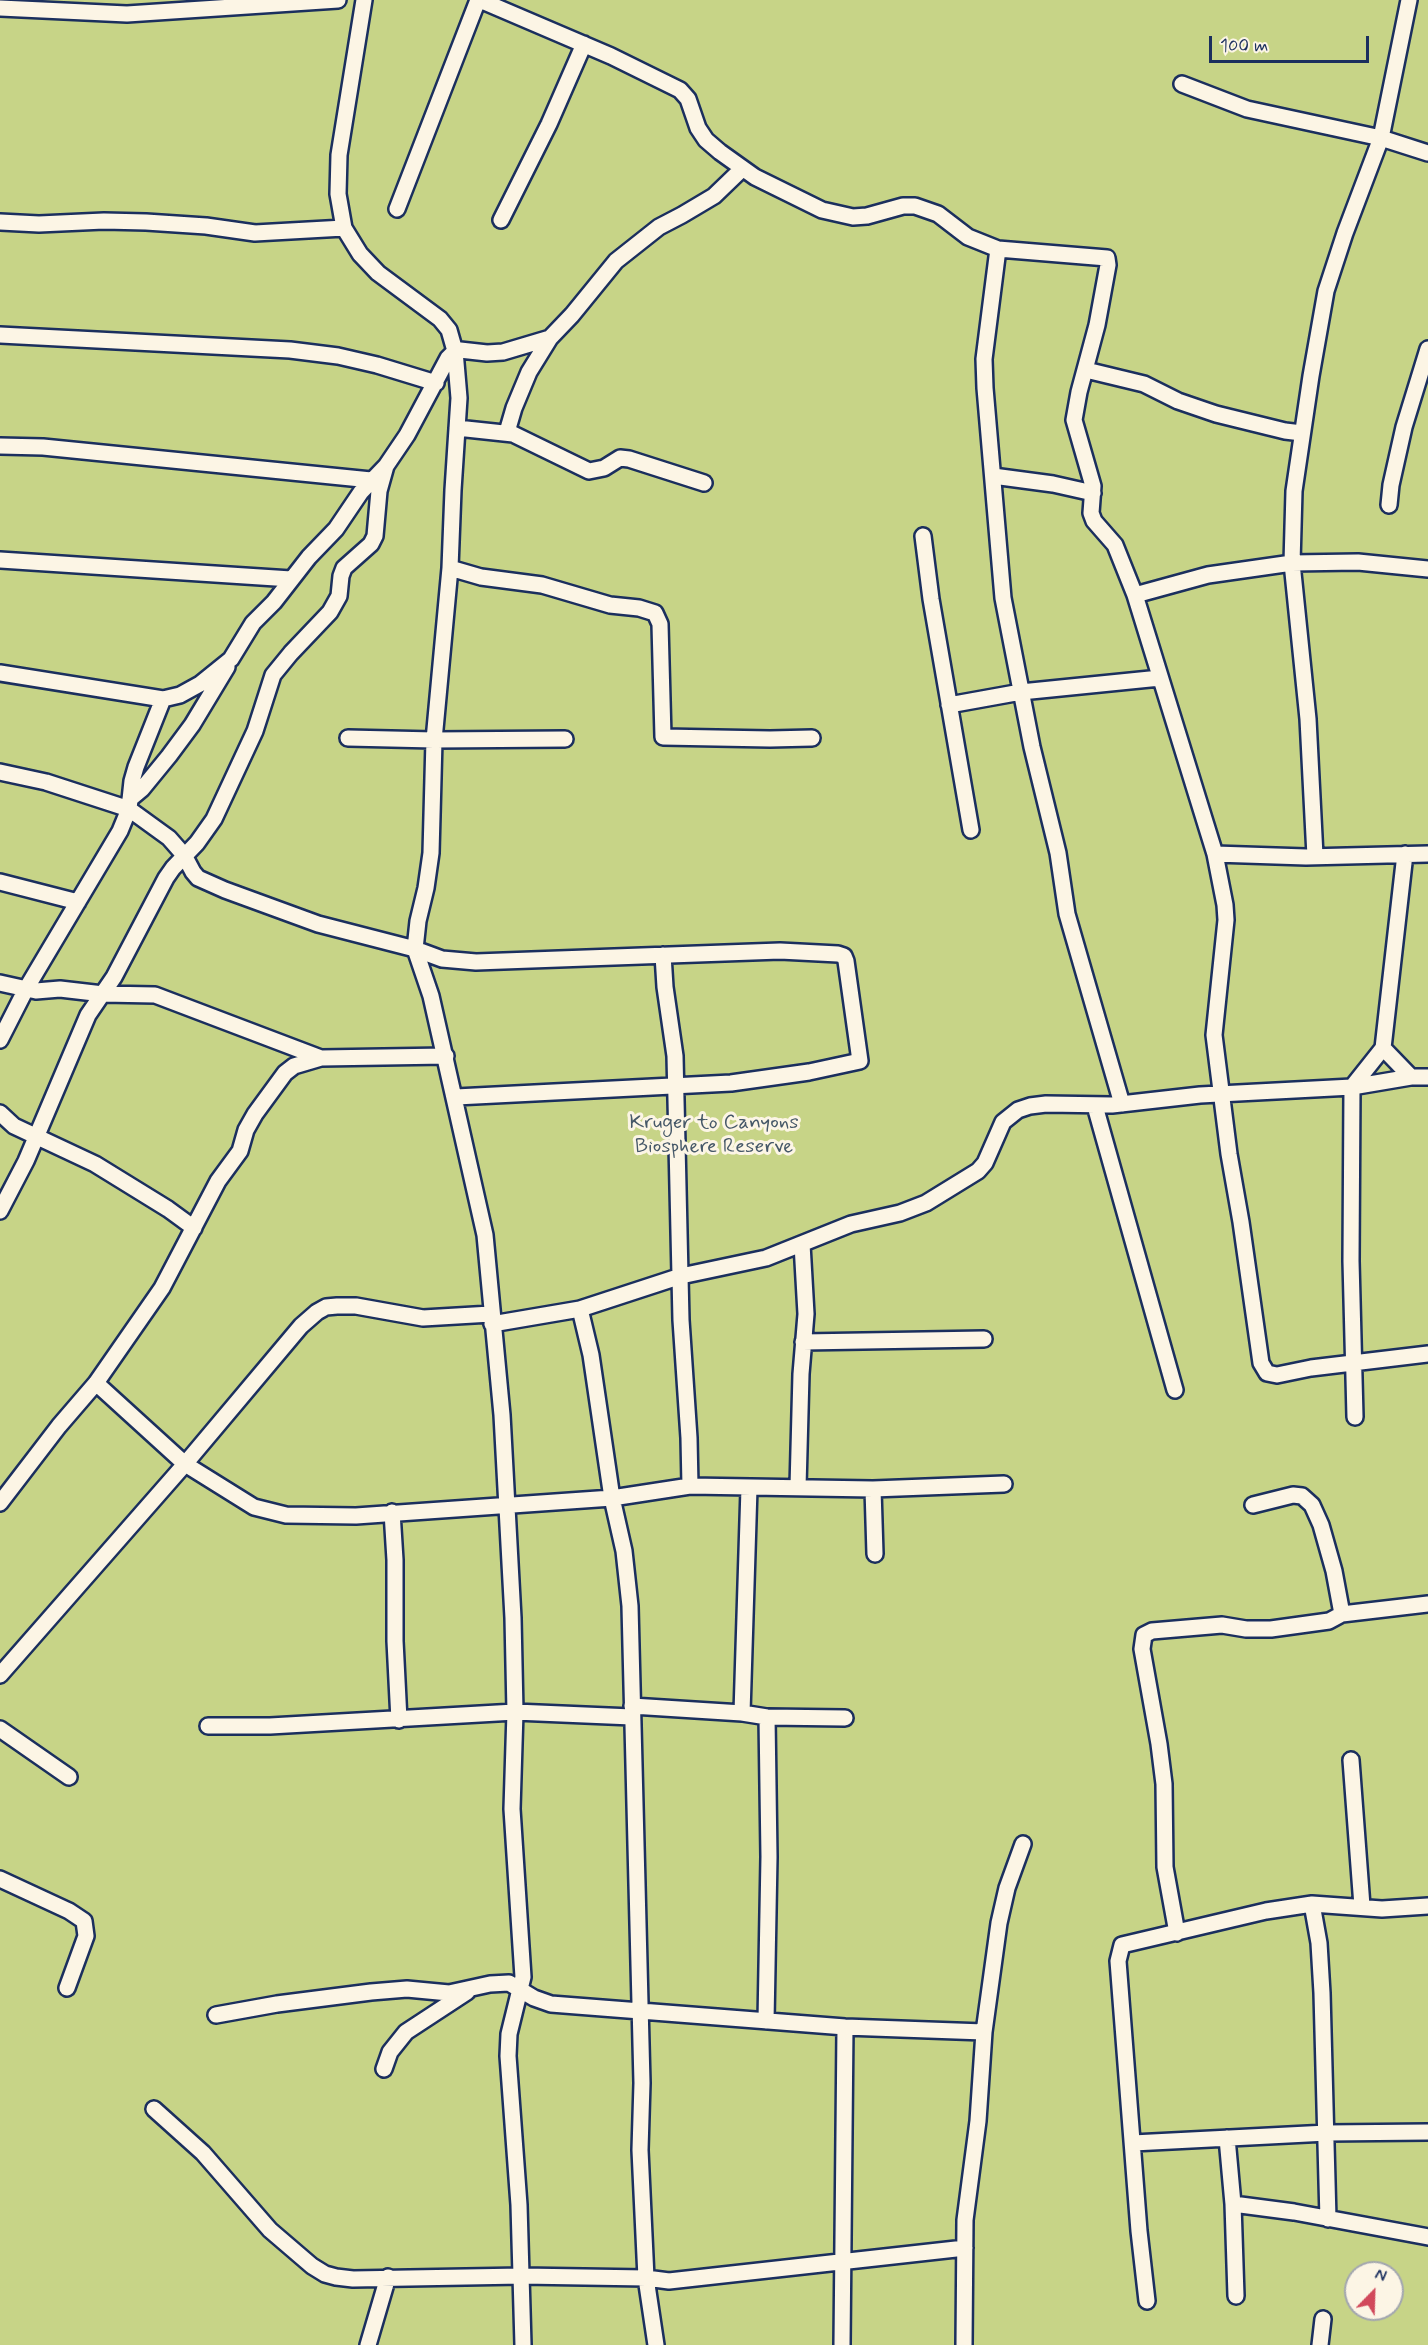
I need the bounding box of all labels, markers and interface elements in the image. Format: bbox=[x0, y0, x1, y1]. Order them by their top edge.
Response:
scale bar bbox=[1212, 24, 1372, 62]
text: 100 m bbox=[1220, 34, 1268, 58]
park label: Kruger to Canyons Biosphere Reserve bbox=[629, 1111, 799, 1161]
north arrow bbox=[1344, 2261, 1404, 2321]
text: N bbox=[1371, 2264, 1389, 2288]

